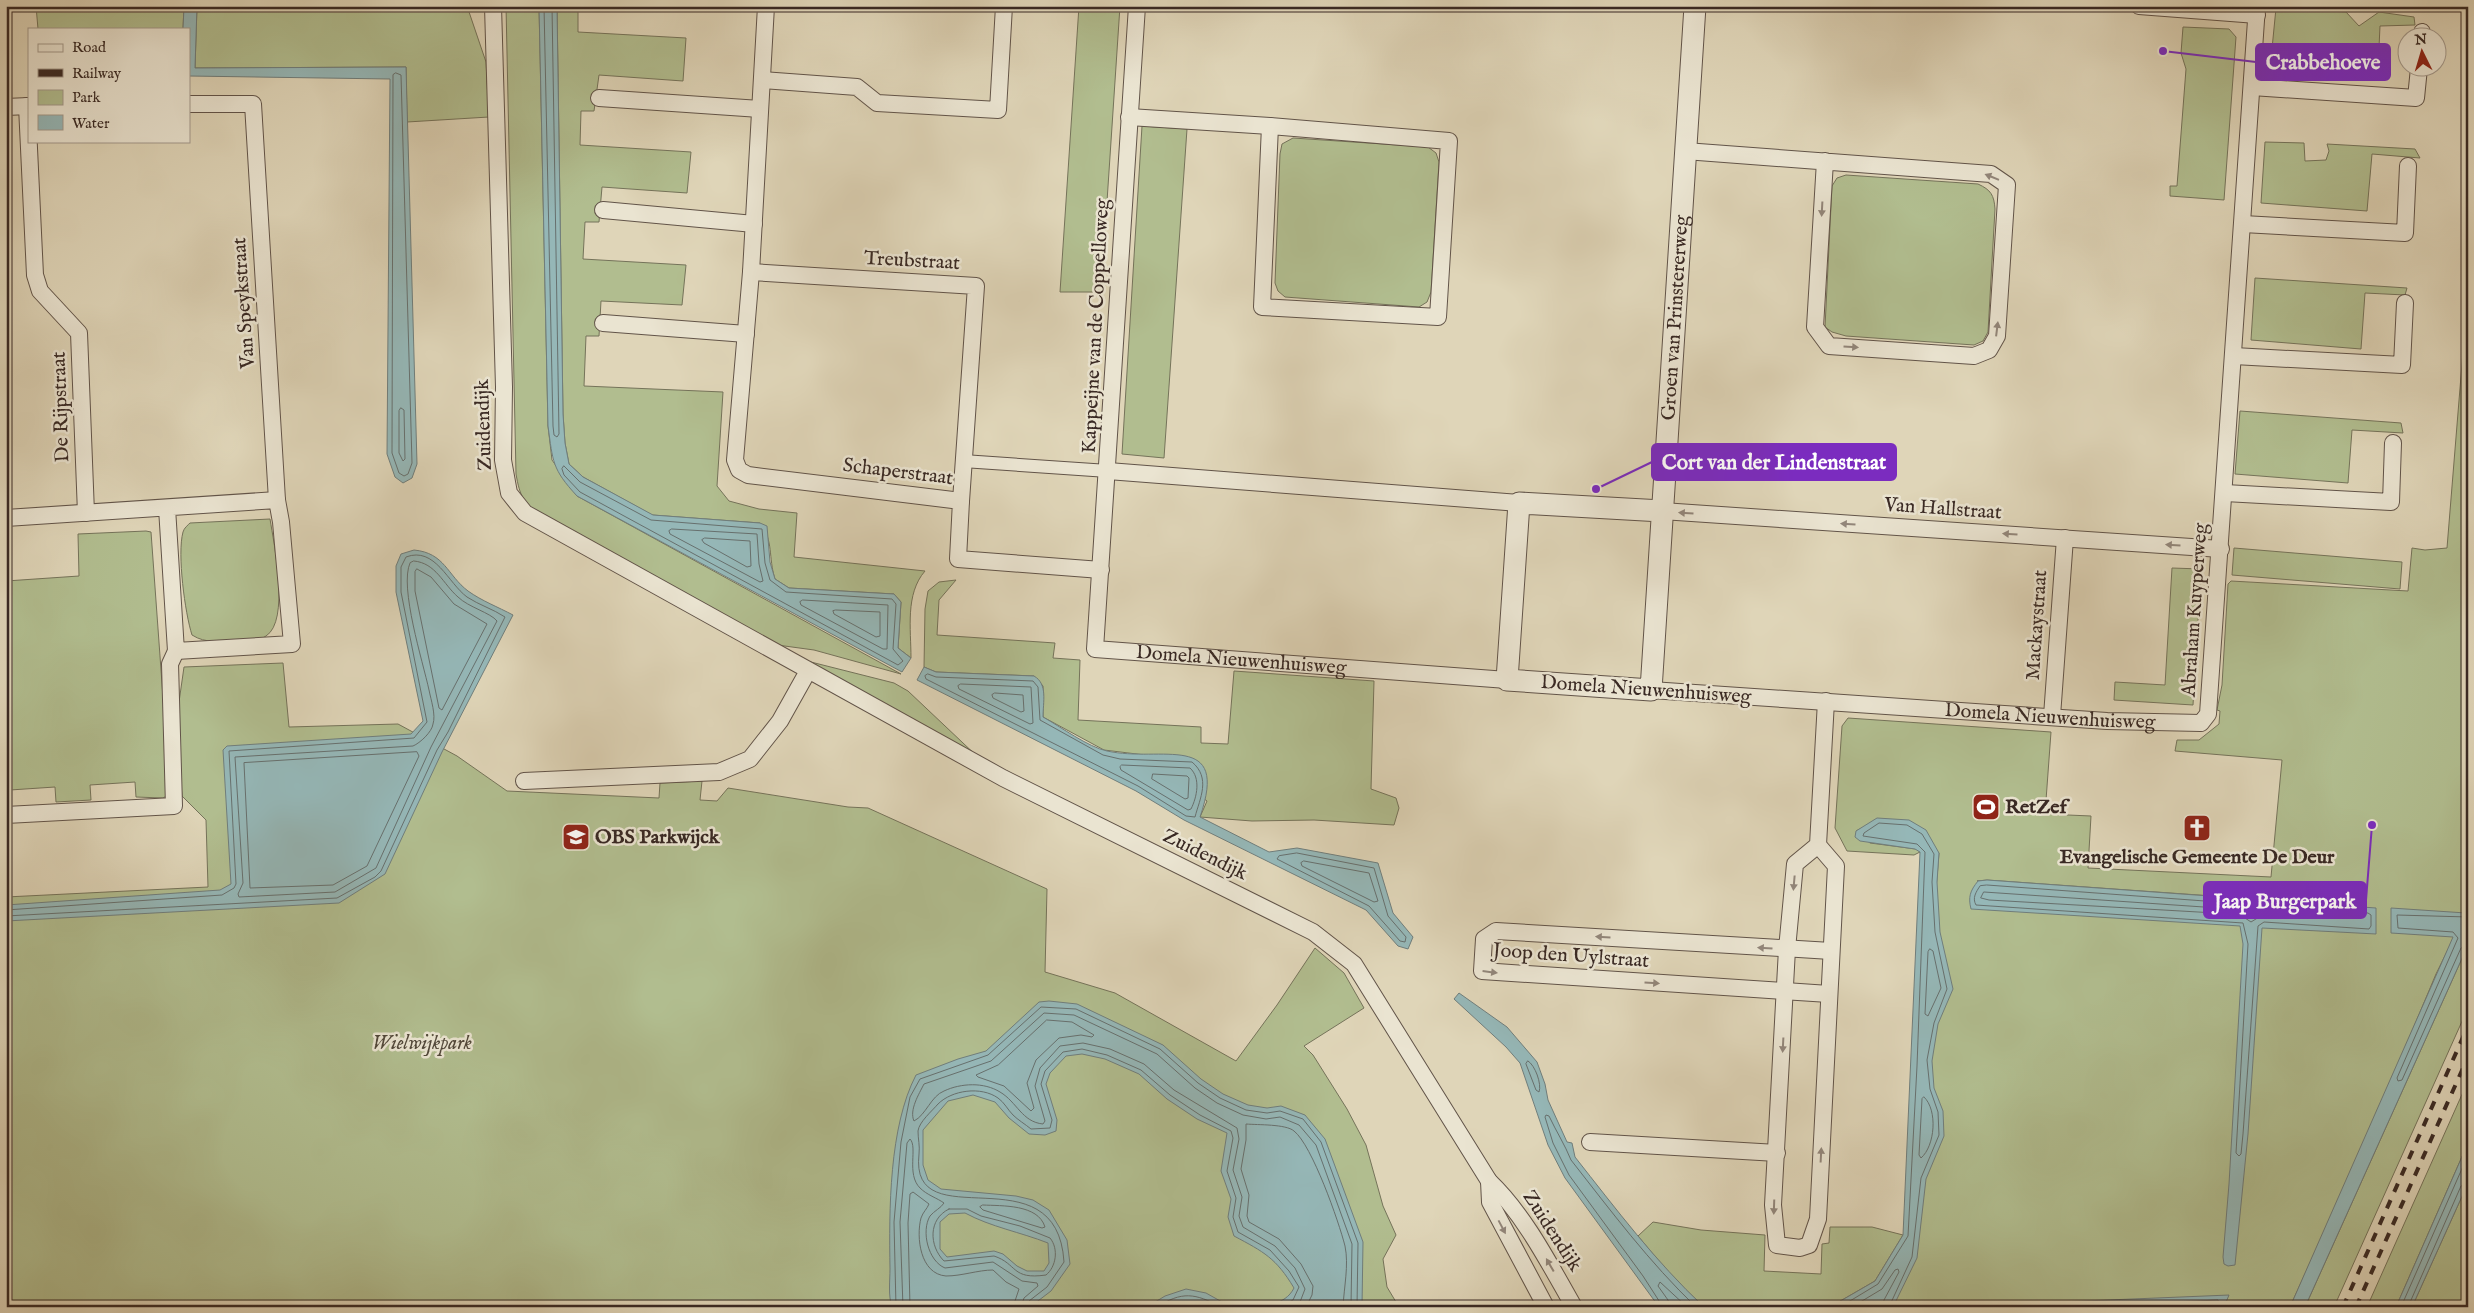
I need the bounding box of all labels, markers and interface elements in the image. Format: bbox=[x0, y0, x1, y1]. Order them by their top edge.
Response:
legend bbox=[28, 28, 190, 142]
north arrow bbox=[2396, 28, 2446, 78]
text: N bbox=[2413, 31, 2428, 50]
text: Road bbox=[72, 38, 107, 57]
callout: Crabbehoeve bbox=[2256, 44, 2390, 80]
text: Crabbehoeve bbox=[2266, 50, 2381, 77]
text: Railway bbox=[72, 64, 122, 83]
text: Park bbox=[72, 88, 102, 107]
text: Water bbox=[72, 114, 110, 133]
one-way arrow bbox=[1984, 173, 1999, 181]
street label: Kappeijne van de Coppelloweg bbox=[1077, 197, 1115, 454]
one-way arrow bbox=[1817, 202, 1825, 218]
street label: Groen van Prinstererweg bbox=[1656, 213, 1694, 421]
street label: Van Speykstraat bbox=[227, 236, 261, 370]
street label: Treubstraat bbox=[863, 246, 961, 276]
one-way arrow bbox=[1993, 321, 2001, 337]
one-way arrow bbox=[1843, 343, 1859, 351]
street label: De Rijpstraat bbox=[47, 351, 75, 463]
street label: Zuidendijk bbox=[470, 379, 498, 471]
callout: Cort van der Lindenstraat bbox=[1652, 444, 1896, 480]
text: Cort van der Lindenstraat bbox=[1662, 450, 1887, 477]
street label: Schaperstraat bbox=[841, 453, 955, 491]
street label: Van Hallstraat bbox=[1882, 492, 2003, 526]
one-way arrow bbox=[1678, 509, 1694, 517]
one-way arrow bbox=[1840, 520, 1856, 528]
street label: Abraham Kuyperweg bbox=[2176, 521, 2214, 699]
one-way arrow bbox=[2002, 530, 2018, 538]
one-way arrow bbox=[2164, 541, 2180, 549]
street label: Mackaystraat bbox=[2021, 569, 2053, 681]
street label: Domela Nieuwenhuisweg bbox=[1135, 640, 1349, 680]
street label: Domela Nieuwenhuisweg bbox=[1540, 670, 1753, 710]
street label: Domela Nieuwenhuisweg bbox=[1944, 697, 2157, 735]
sports icon: RetZef bbox=[1971, 792, 2001, 822]
place label: RetZef bbox=[2005, 795, 2070, 820]
church icon: Evangelische Gemeente De Deur bbox=[2182, 813, 2212, 843]
school or university icon: OBS Parkwijck bbox=[561, 822, 591, 852]
street label: Zuidendijk bbox=[1158, 824, 1252, 886]
place label: OBS Parkwijck bbox=[595, 825, 721, 850]
place label: Evangelische Gemeente De Deur bbox=[2060, 845, 2335, 870]
one-way arrow bbox=[1789, 875, 1797, 891]
callout: Jaap Burgerpark bbox=[2204, 882, 2366, 918]
text: Jaap Burgerpark bbox=[2211, 889, 2357, 916]
one-way arrow bbox=[1595, 933, 1611, 941]
street label: Joop den Uylstraat bbox=[1490, 938, 1650, 974]
one-way arrow bbox=[1757, 943, 1773, 951]
one-way arrow bbox=[1483, 968, 1499, 976]
one-way arrow bbox=[1645, 980, 1661, 988]
park label: Wielwijkpark bbox=[372, 1031, 472, 1056]
one-way arrow bbox=[1778, 1037, 1786, 1053]
one-way arrow bbox=[1818, 1146, 1826, 1162]
street label: Zuidendijk bbox=[1517, 1186, 1588, 1276]
one-way arrow bbox=[1769, 1199, 1777, 1215]
one-way arrow bbox=[1498, 1219, 1506, 1234]
one-way arrow bbox=[1546, 1257, 1554, 1272]

